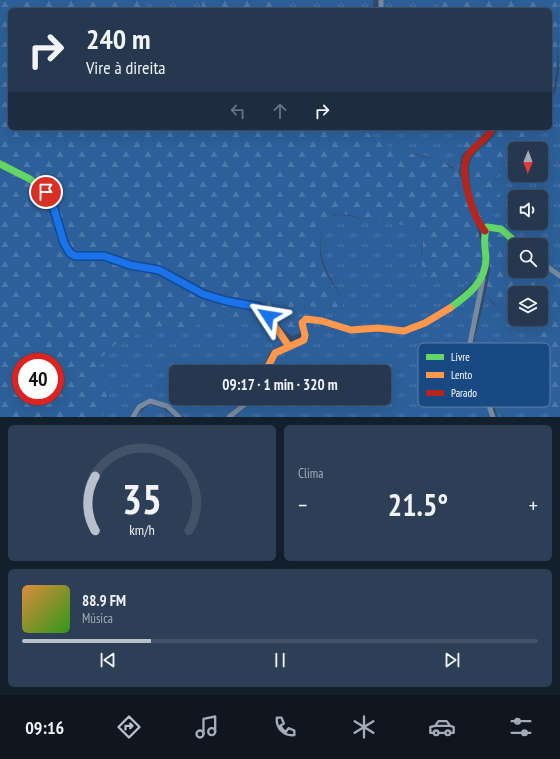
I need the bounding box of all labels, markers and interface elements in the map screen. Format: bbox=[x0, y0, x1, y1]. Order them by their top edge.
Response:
text: 240 m bbox=[86, 20, 150, 57]
icon: right bbox=[20, 24, 72, 76]
text: Vire à direita bbox=[86, 56, 166, 79]
icon: left bbox=[227, 100, 249, 122]
icon: ahead bbox=[269, 100, 291, 122]
icon: right bbox=[311, 100, 333, 122]
north arrow bbox=[508, 142, 548, 182]
map controls bbox=[508, 142, 548, 326]
pin bbox=[29, 175, 63, 209]
icon: arrive bbox=[35, 181, 57, 203]
button: sound bbox=[508, 190, 548, 230]
button: search bbox=[508, 238, 548, 278]
button: layers bbox=[508, 286, 548, 326]
position arrow bbox=[247, 295, 289, 337]
legend bbox=[418, 343, 550, 407]
text: Livre bbox=[451, 350, 470, 364]
speed limit sign: 40 bbox=[12, 353, 64, 405]
text: Lento bbox=[451, 368, 472, 382]
text: 09:17 · 1 min · 320 m bbox=[222, 375, 338, 394]
text: Parado bbox=[451, 386, 477, 400]
text: Clima bbox=[298, 465, 323, 482]
text: 35 bbox=[122, 472, 162, 525]
text: 21.5° bbox=[388, 485, 448, 524]
text: − bbox=[298, 491, 307, 519]
text: + bbox=[529, 491, 538, 519]
text: km/h bbox=[129, 520, 155, 539]
text: 88.9 FM bbox=[82, 591, 126, 610]
text: Música bbox=[82, 610, 113, 627]
icon: previous bbox=[97, 649, 119, 671]
icon: pause bbox=[269, 649, 291, 671]
icon: next bbox=[441, 649, 463, 671]
icon: directions bbox=[115, 713, 143, 741]
icon: music bbox=[193, 713, 221, 741]
icon: phone bbox=[271, 713, 299, 741]
icon: climate bbox=[350, 713, 378, 741]
icon: car bbox=[428, 713, 456, 741]
icon: filters bbox=[507, 713, 535, 741]
text: 09:16 bbox=[25, 716, 64, 739]

